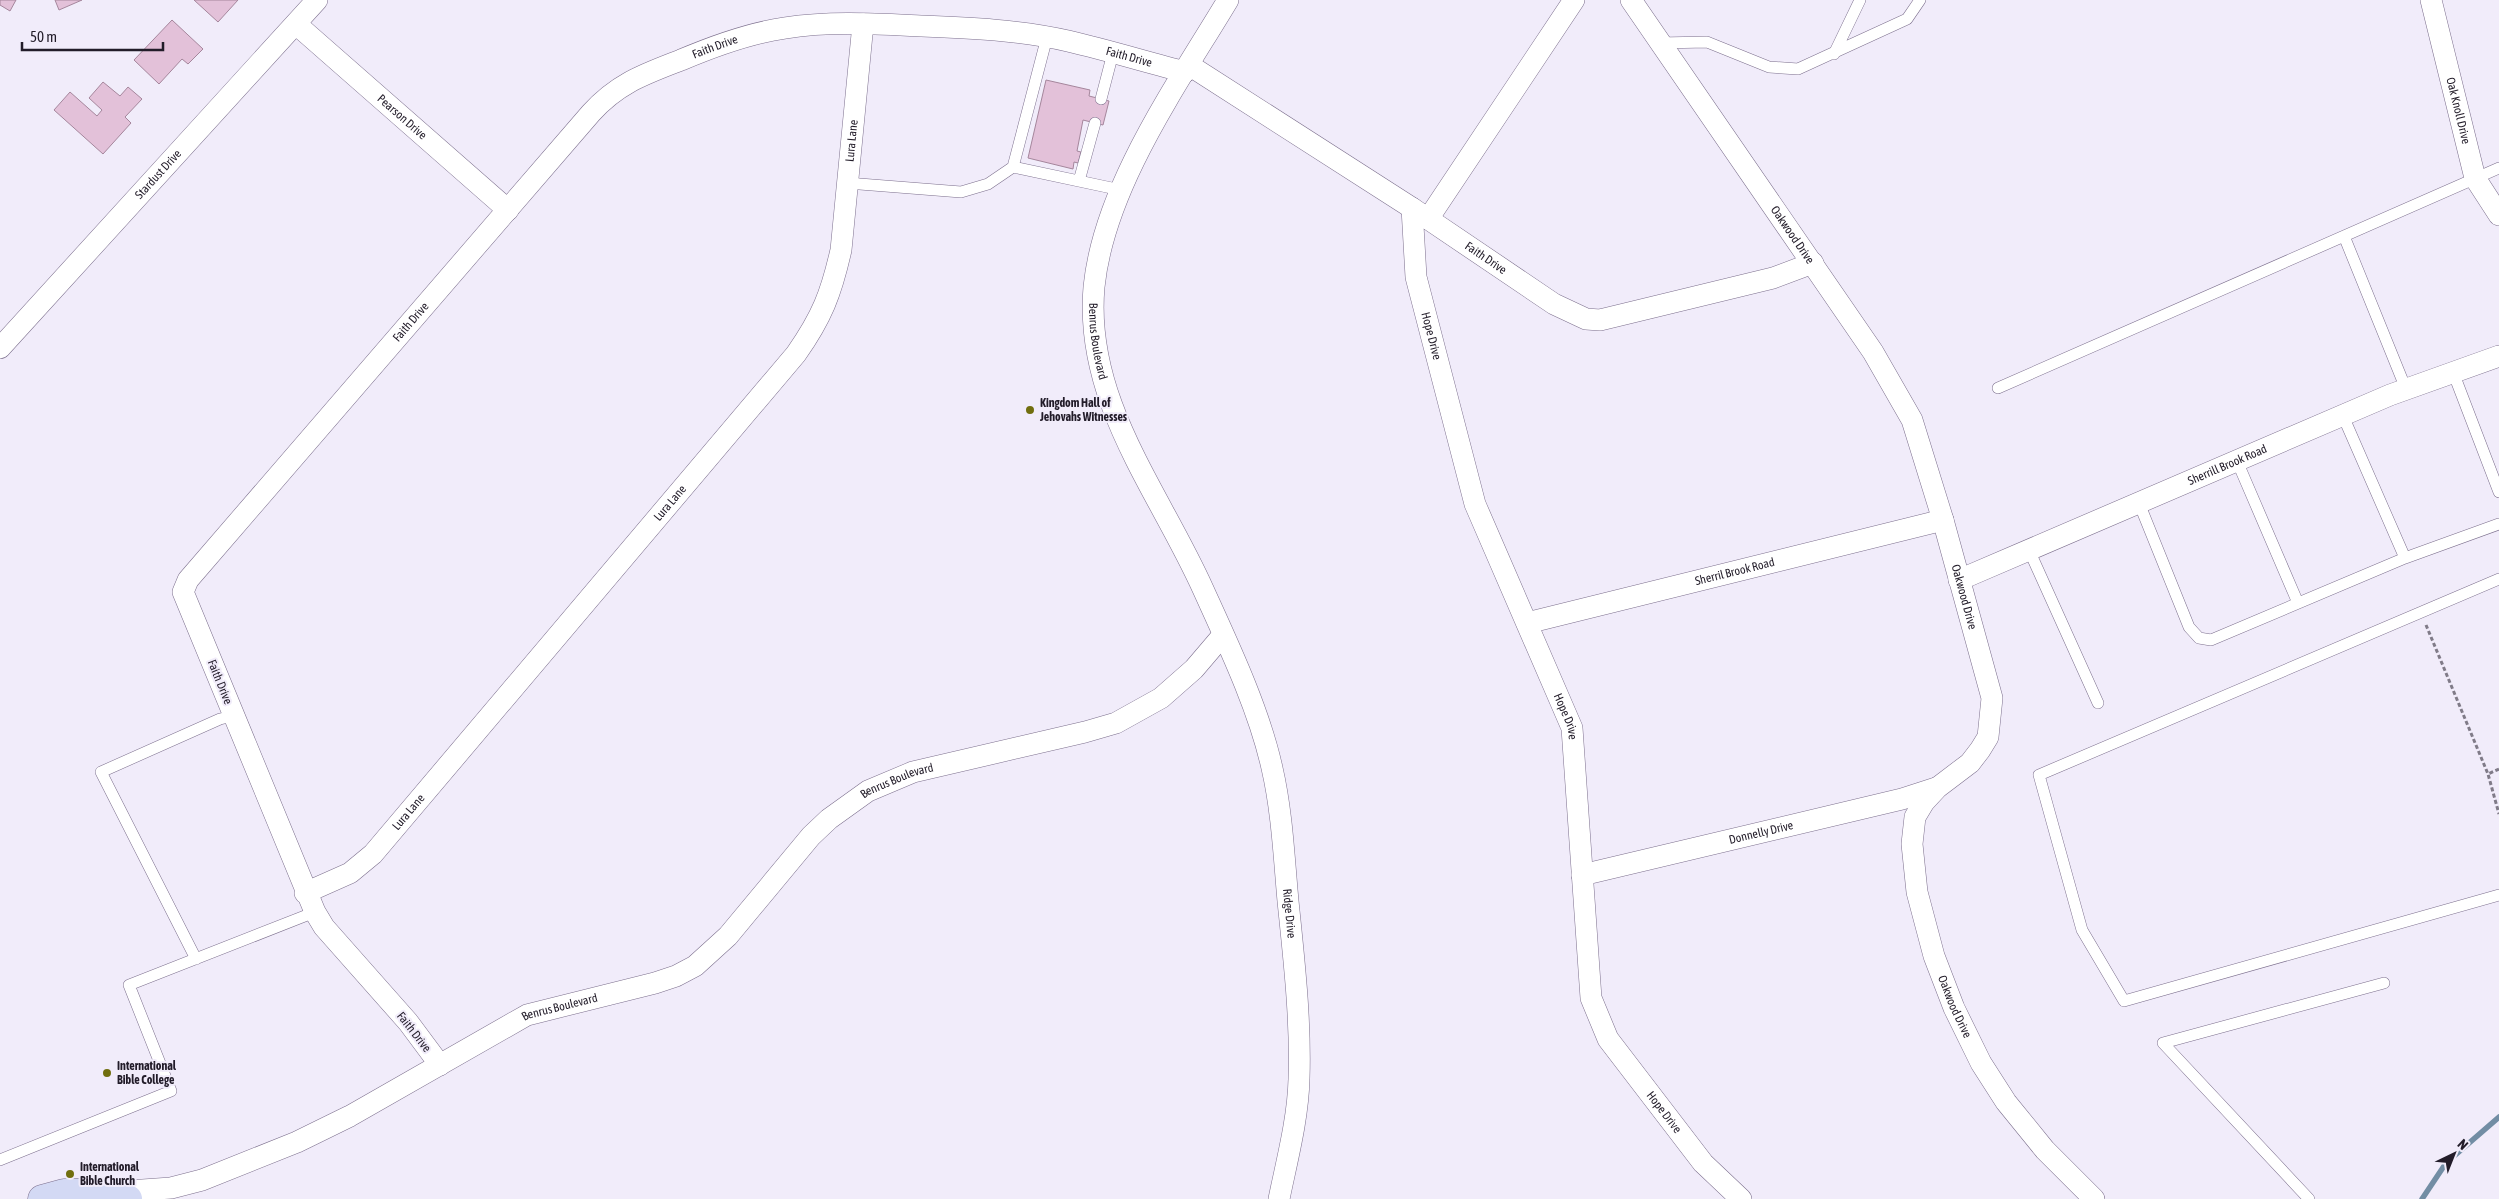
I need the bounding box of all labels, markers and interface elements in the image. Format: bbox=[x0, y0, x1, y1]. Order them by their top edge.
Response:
scale bar bbox=[22, 20, 164, 52]
text: 50 m bbox=[30, 28, 57, 45]
street label: Faith Drive bbox=[690, 32, 739, 62]
street label: Faith Drive bbox=[1104, 44, 1154, 70]
street label: Oak Knoll Drive bbox=[2443, 76, 2473, 145]
street label: Pearson Drive bbox=[374, 92, 430, 142]
street label: Lura Lane bbox=[843, 119, 861, 163]
street label: Stardust Drive bbox=[132, 147, 184, 202]
street label: Oakwood Drive bbox=[1768, 203, 1817, 266]
street label: Faith Drive bbox=[1462, 239, 1509, 277]
street label: Faith Drive bbox=[390, 299, 431, 344]
street label: Benrus Boulevard bbox=[1086, 303, 1110, 381]
street label: Hope Drive bbox=[1418, 311, 1444, 361]
place label: Kingdom Hall of Jehovahs Witnesses bbox=[1039, 396, 1128, 424]
marker: Kingdom Hall of Jehovahs Witnesses bbox=[1024, 404, 1036, 416]
street label: Sherrill Brook Road bbox=[2186, 442, 2269, 488]
street label: Lura Lane bbox=[651, 482, 689, 524]
street label: Sherril Brook Road bbox=[1694, 555, 1776, 588]
street label: Oakwood Drive bbox=[1949, 563, 1980, 631]
street label: Faith Drive bbox=[205, 658, 235, 706]
street label: Hope Drive bbox=[1551, 691, 1580, 740]
street label: Benrus Boulevard bbox=[858, 760, 935, 801]
street label: Lura Lane bbox=[389, 791, 428, 833]
street label: Donnelly Drive bbox=[1727, 818, 1795, 847]
street label: Ridge Drive bbox=[1280, 888, 1299, 939]
street label: Oakwood Drive bbox=[1935, 973, 1975, 1040]
street label: Benrus Boulevard bbox=[519, 991, 599, 1024]
street label: Faith Drive bbox=[394, 1009, 434, 1055]
place label: International Bible College bbox=[117, 1059, 177, 1087]
marker: International Bible College bbox=[101, 1067, 113, 1079]
street label: Hope Drive bbox=[1644, 1089, 1684, 1136]
north arrow bbox=[2429, 1129, 2479, 1179]
text: N bbox=[2454, 1136, 2471, 1153]
place label: International Bible Church bbox=[80, 1160, 140, 1188]
marker: International Bible Church bbox=[64, 1168, 76, 1180]

